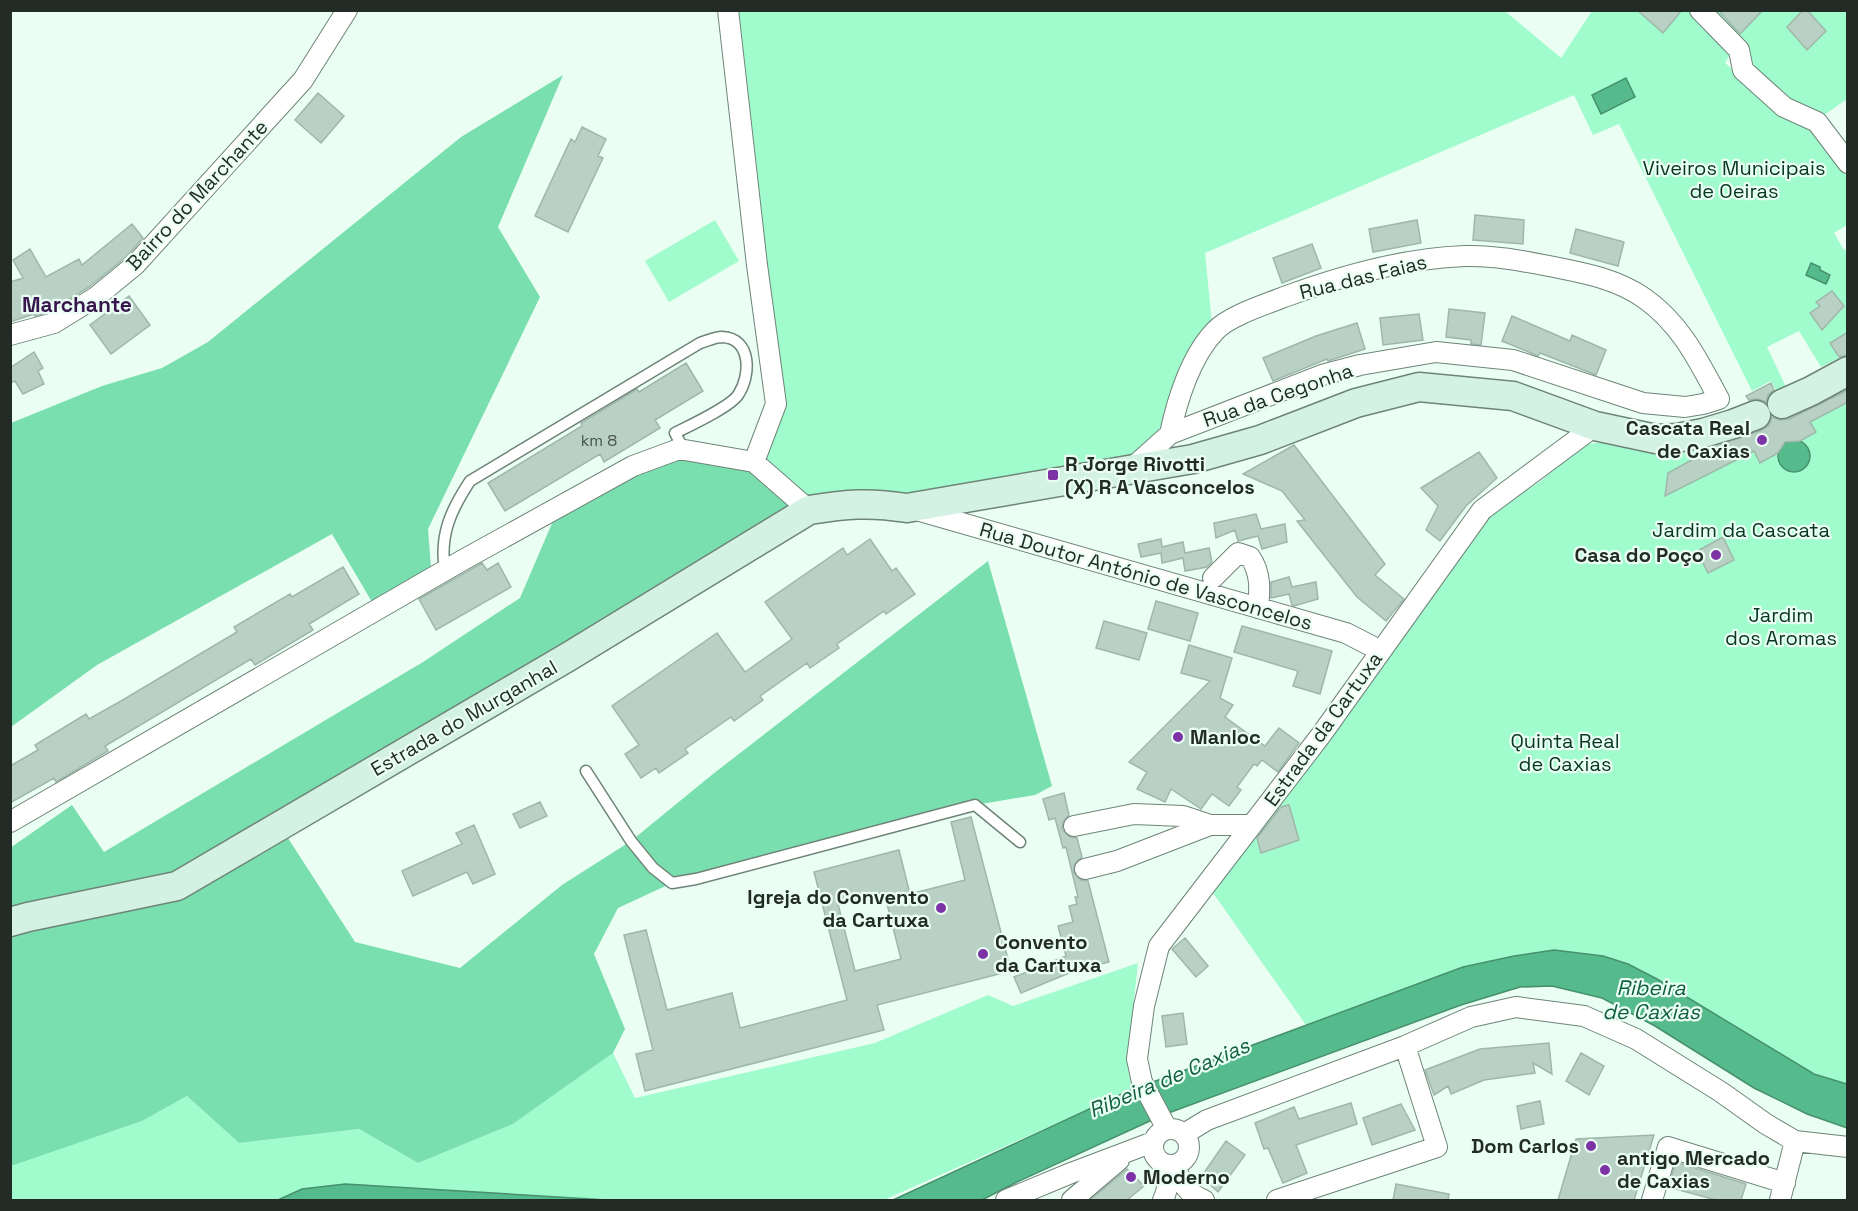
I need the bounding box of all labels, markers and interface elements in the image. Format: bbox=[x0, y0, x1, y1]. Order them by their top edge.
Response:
street label: Bairro do Marchante bbox=[120, 114, 274, 276]
park label: Viveiros Municipais de Oeiras bbox=[1643, 155, 1826, 204]
street label: Rua das Faias bbox=[1297, 249, 1429, 305]
district label: Marchante bbox=[22, 291, 132, 318]
street label: Rua da Cegonha bbox=[1200, 357, 1356, 433]
place label: Cascata Real de Caxias bbox=[1626, 415, 1750, 464]
house number: km 8 bbox=[581, 430, 617, 451]
marker: Cascata Real de Caxias bbox=[1755, 433, 1769, 447]
place label: R Jorge Rivotti (X) R A Vasconcelos bbox=[1065, 451, 1255, 500]
marker: R Jorge Rivotti (X) R A Vasconcelos bbox=[1046, 468, 1060, 482]
street label: Rua Doutor António de Vasconcelos bbox=[977, 516, 1315, 636]
park label: Jardim da Cascata bbox=[1652, 517, 1830, 543]
place label: Casa do Poço bbox=[1574, 542, 1704, 568]
marker: Casa do Poço bbox=[1709, 548, 1723, 562]
park label: Jardim dos Aromas bbox=[1725, 602, 1837, 651]
street label: Estrada da Cartuxa bbox=[1258, 647, 1388, 811]
street label: Estrada do Murganhal bbox=[366, 654, 562, 782]
place label: Manloc bbox=[1190, 724, 1261, 750]
park label: Quinta Real de Caxias bbox=[1510, 728, 1620, 777]
marker: Manloc bbox=[1171, 730, 1185, 744]
place label: Igreja do Convento da Cartuxa bbox=[747, 884, 929, 933]
marker: Igreja do Convento da Cartuxa bbox=[934, 901, 948, 915]
place label: Convento da Cartuxa bbox=[995, 929, 1102, 978]
marker: Convento da Cartuxa bbox=[976, 947, 990, 961]
water label: Ribeira de Caxias bbox=[1602, 974, 1701, 1025]
water label: Ribeira de Caxias bbox=[1084, 1031, 1254, 1124]
place label: Dom Carlos bbox=[1471, 1133, 1579, 1159]
marker: Dom Carlos bbox=[1584, 1139, 1598, 1153]
place label: antigo Mercado de Caxias bbox=[1617, 1145, 1770, 1194]
marker: antigo Mercado de Caxias bbox=[1598, 1163, 1612, 1177]
place label: Moderno bbox=[1143, 1164, 1230, 1190]
marker: Moderno bbox=[1124, 1170, 1138, 1184]

